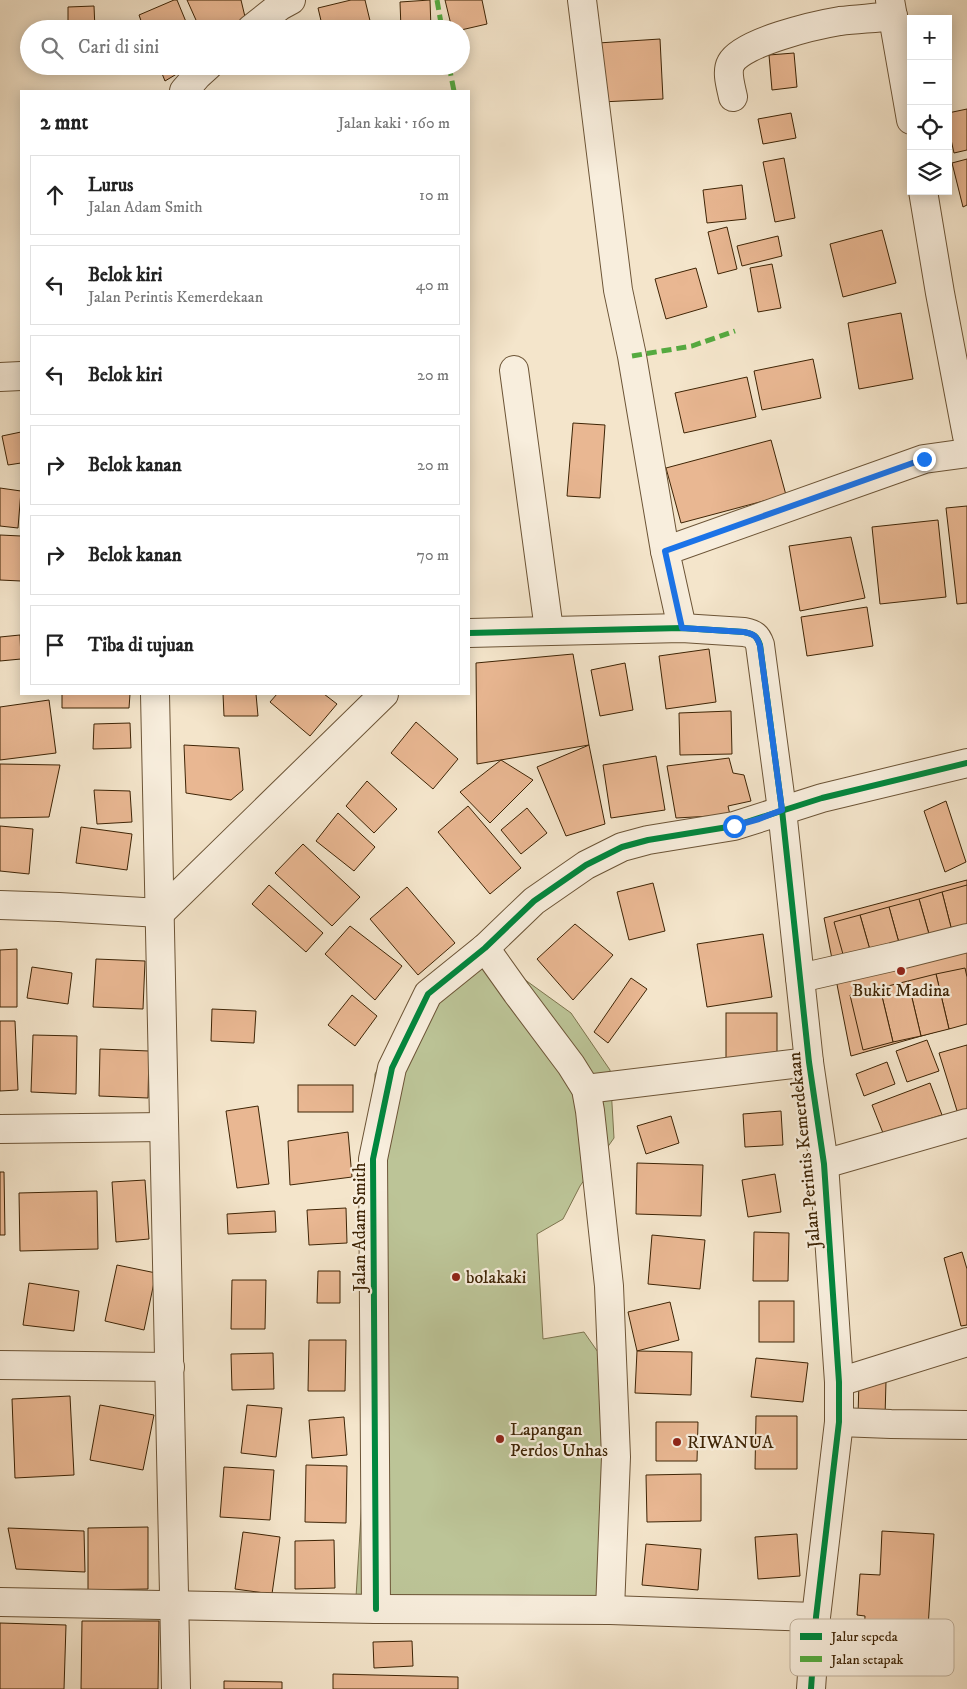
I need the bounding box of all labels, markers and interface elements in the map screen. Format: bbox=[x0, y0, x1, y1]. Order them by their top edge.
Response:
map controls bbox=[907, 15, 952, 195]
button: + bbox=[907, 15, 952, 60]
search box bbox=[20, 20, 470, 75]
icon: search bbox=[38, 34, 66, 62]
text: Cari di sini bbox=[78, 36, 159, 59]
button: − bbox=[907, 60, 952, 105]
button: locate bbox=[907, 105, 952, 150]
text: 2 mnt bbox=[40, 110, 88, 136]
text: Jalan kaki · 160 m bbox=[338, 113, 450, 133]
button: layers bbox=[907, 150, 952, 195]
text: Lurus bbox=[88, 174, 133, 197]
icon: ahead bbox=[41, 181, 69, 209]
text: 10 m bbox=[419, 185, 449, 205]
text: Jalan Adam Smith bbox=[88, 197, 203, 217]
text: Belok kiri bbox=[88, 264, 162, 287]
icon: left bbox=[41, 271, 69, 299]
text: 40 m bbox=[416, 275, 449, 295]
text: Jalan Perintis Kemerdekaan bbox=[88, 287, 263, 307]
icon: left bbox=[41, 361, 69, 389]
text: Belok kiri bbox=[88, 364, 162, 387]
text: 20 m bbox=[417, 365, 449, 385]
route end bbox=[913, 448, 936, 471]
icon: right bbox=[41, 451, 69, 479]
text: Belok kanan bbox=[88, 454, 182, 477]
text: 20 m bbox=[417, 455, 449, 475]
icon: right bbox=[41, 541, 69, 569]
text: Belok kanan bbox=[88, 544, 182, 567]
text: 70 m bbox=[417, 545, 449, 565]
icon: arrive bbox=[41, 631, 69, 659]
text: Tiba di tujuan bbox=[88, 634, 194, 657]
route start bbox=[723, 815, 746, 838]
marker: Bukit Madina bbox=[895, 965, 907, 977]
place label: Bukit Madina bbox=[852, 980, 950, 1002]
street label: Jalan Perintis Kemerdekaan bbox=[784, 1050, 826, 1251]
street label: Jalan Adam Smith bbox=[349, 1162, 371, 1294]
place label: bolakaki bbox=[466, 1267, 526, 1289]
marker: bolakaki bbox=[450, 1271, 462, 1283]
place label: Lapangan Perdos Unhas bbox=[510, 1419, 608, 1462]
place label: RIWANUA bbox=[687, 1432, 774, 1454]
marker: Lapangan Perdos Unhas bbox=[494, 1433, 506, 1445]
marker: RIWANUA bbox=[671, 1436, 683, 1448]
legend bbox=[790, 1619, 954, 1676]
text: Jalur sepeda bbox=[829, 1628, 898, 1646]
text: Jalan setapak bbox=[829, 1651, 904, 1669]

